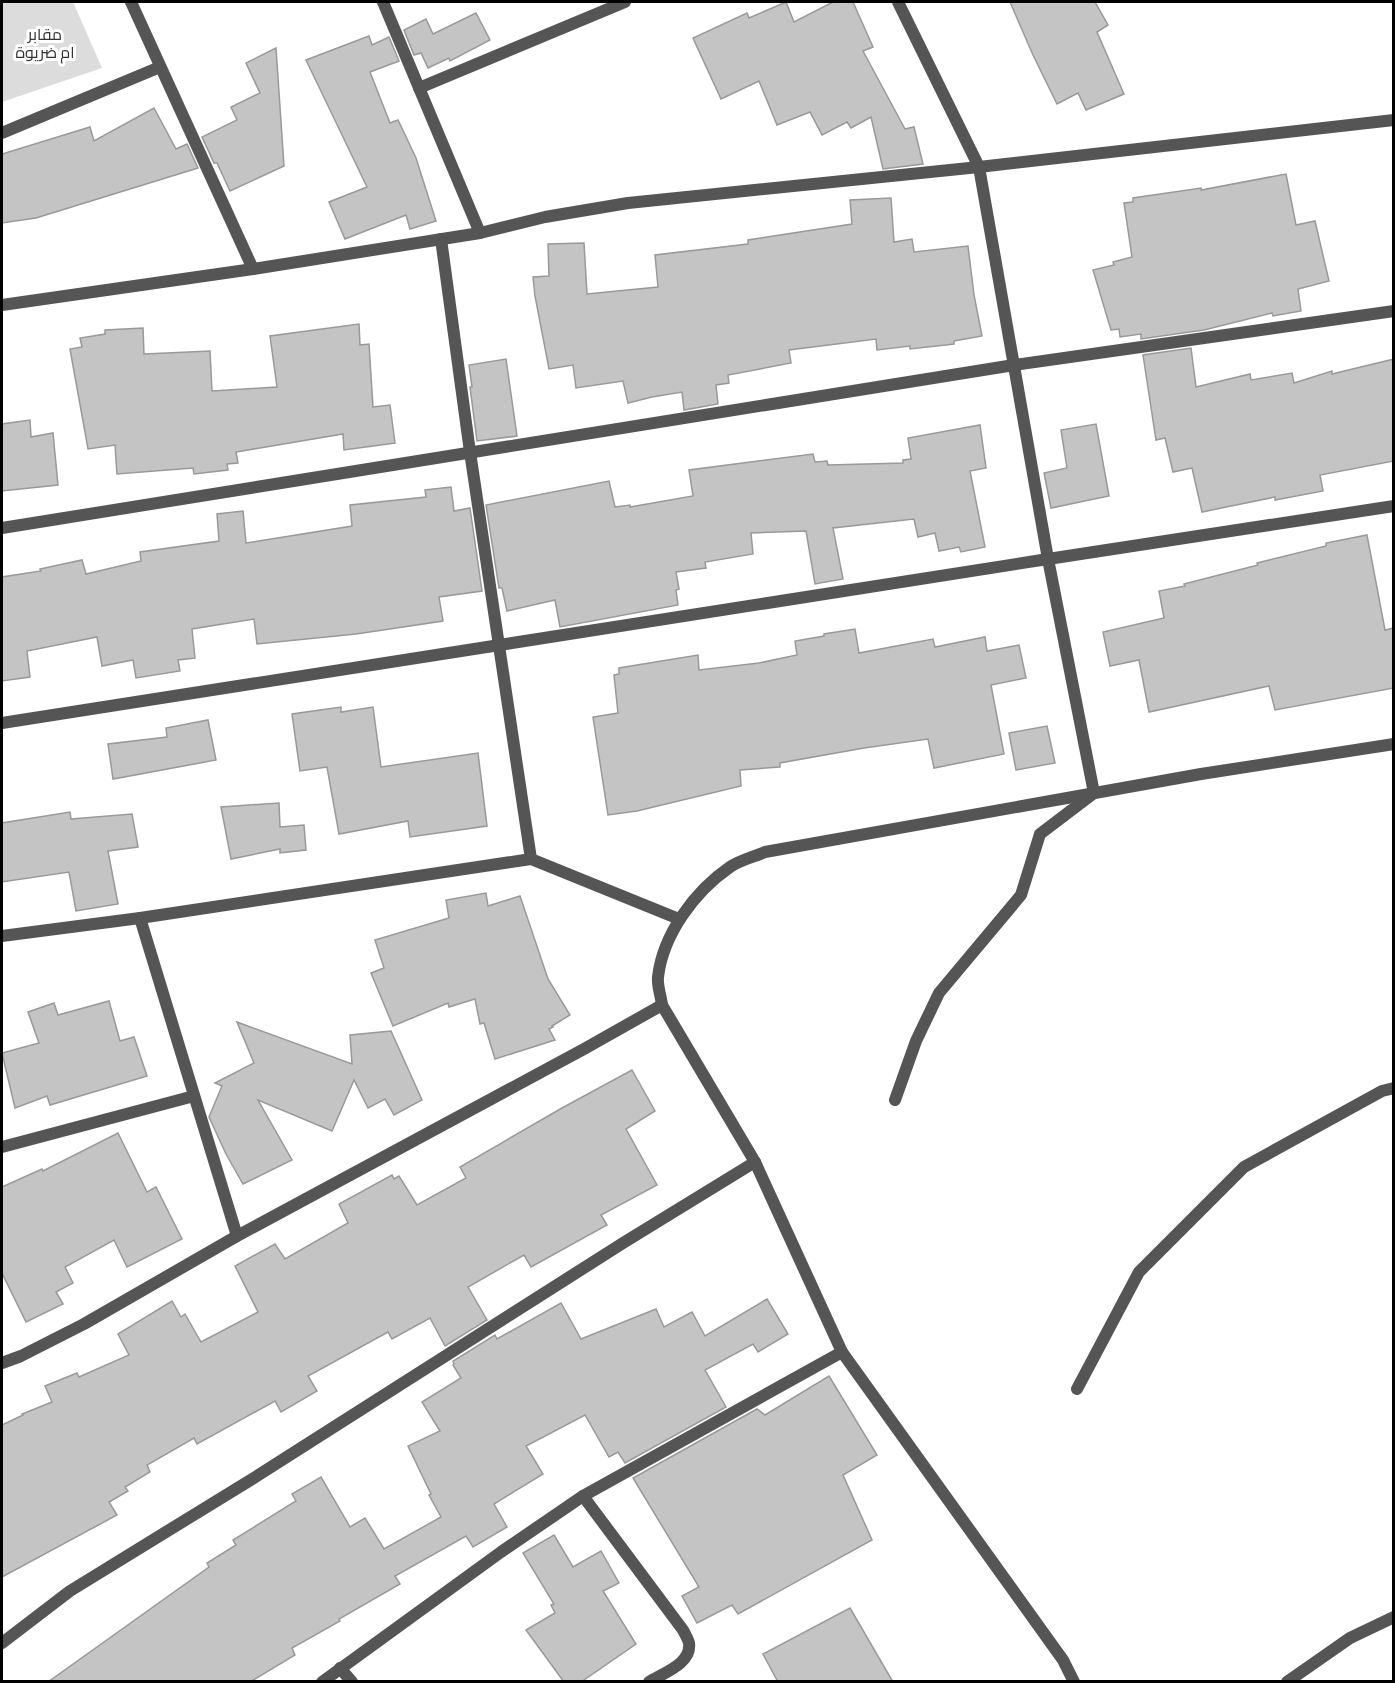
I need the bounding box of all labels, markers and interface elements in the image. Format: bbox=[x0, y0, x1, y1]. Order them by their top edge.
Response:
park label: مقابر ام ضريوة bbox=[16, 24, 74, 64]

